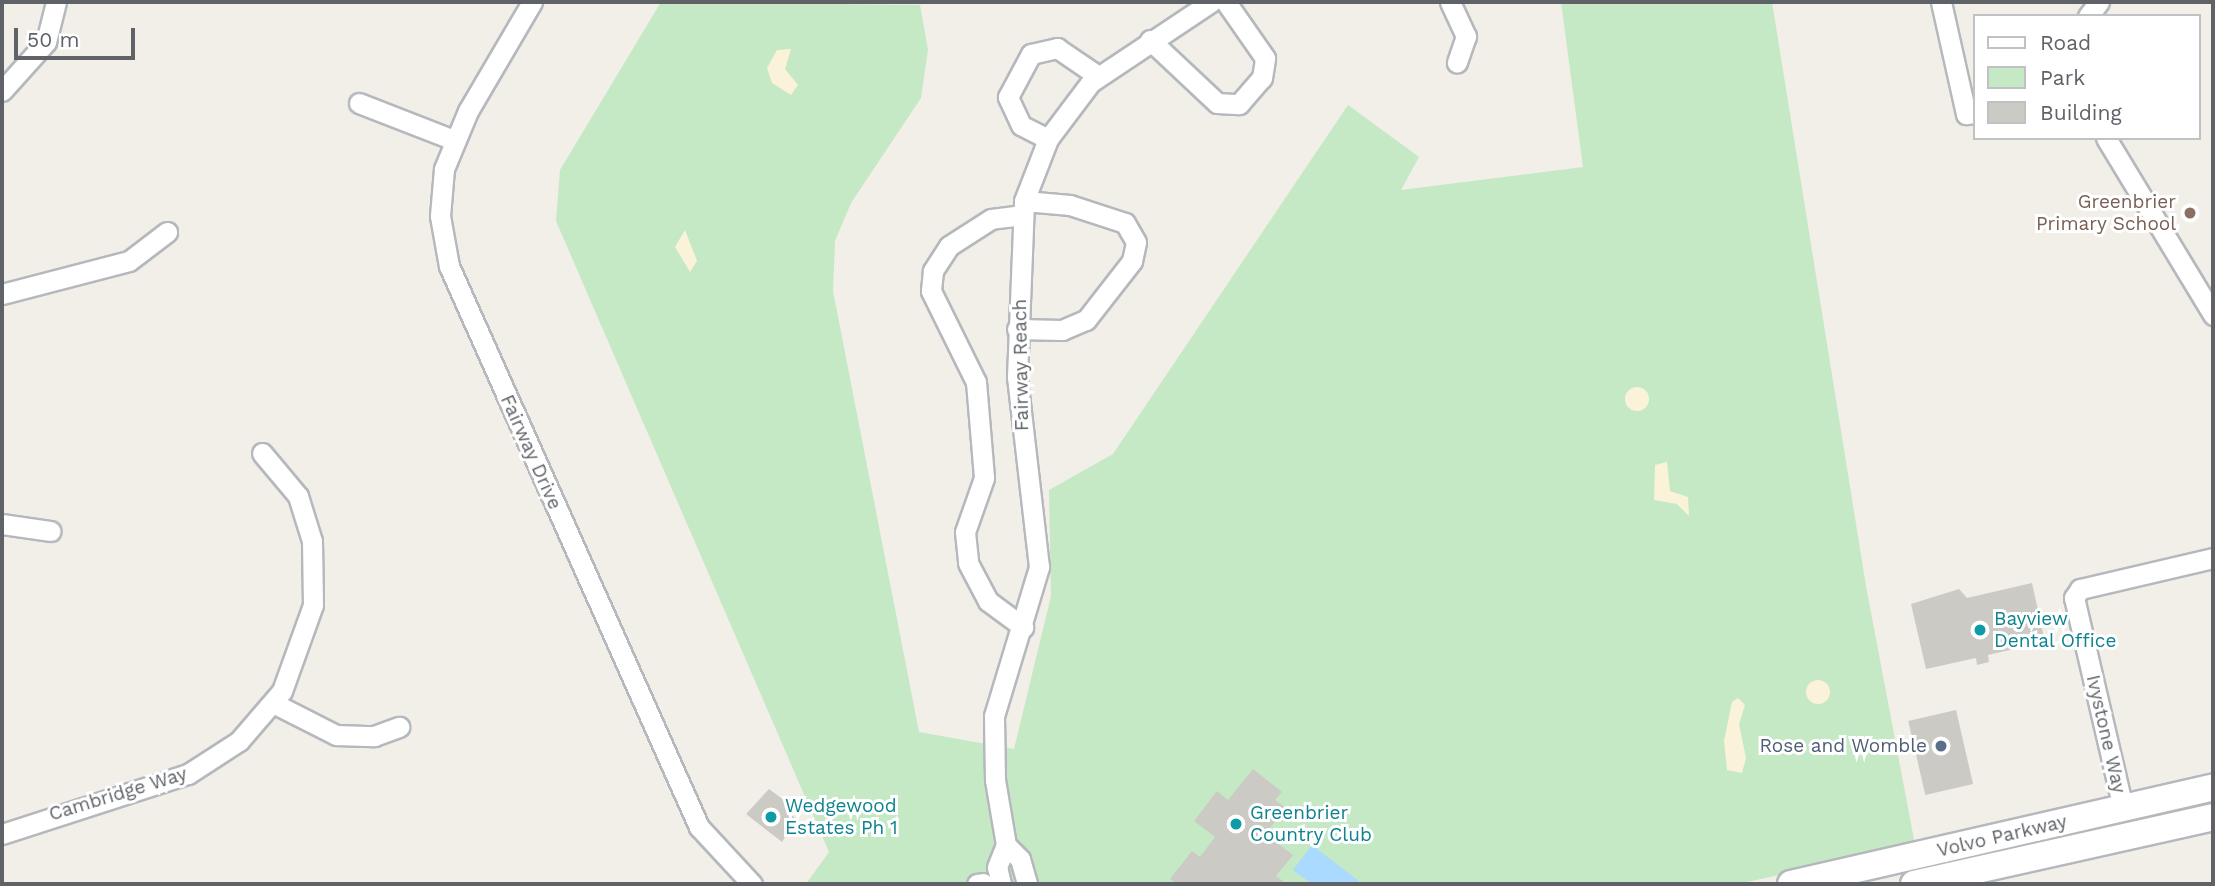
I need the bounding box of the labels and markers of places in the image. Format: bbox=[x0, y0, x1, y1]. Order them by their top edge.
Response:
place label: Greenbrier Primary School bbox=[2036, 191, 2176, 235]
marker: Greenbrier Primary School bbox=[2182, 205, 2198, 221]
place label: Bayview Dental Office bbox=[1994, 608, 2117, 652]
marker: Bayview Dental Office bbox=[1972, 622, 1988, 638]
place label: Rose and Womble bbox=[1759, 735, 1927, 757]
marker: Rose and Womble bbox=[1933, 738, 1949, 754]
place label: Wedgewood Estates Ph 1 bbox=[785, 795, 898, 839]
place label: Greenbrier Country Club bbox=[1250, 802, 1372, 846]
marker: Wedgewood Estates Ph 1 bbox=[763, 809, 779, 825]
marker: Greenbrier Country Club bbox=[1228, 816, 1244, 832]

